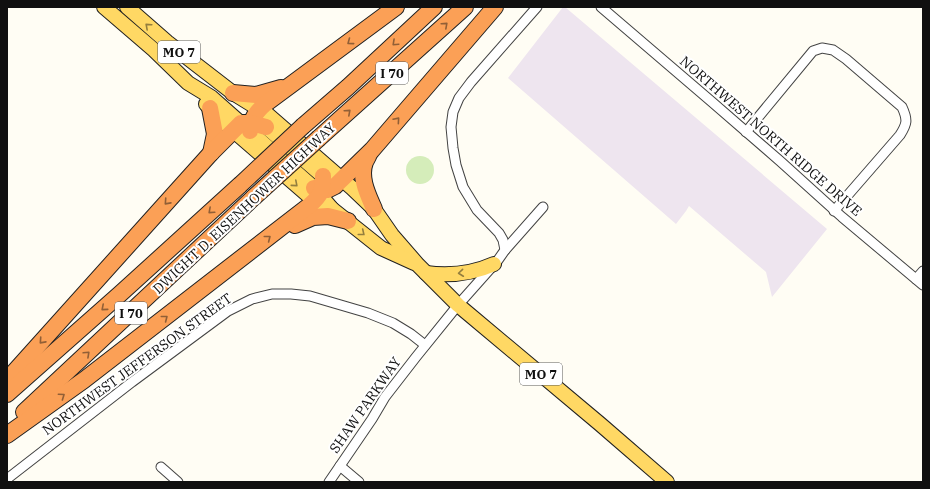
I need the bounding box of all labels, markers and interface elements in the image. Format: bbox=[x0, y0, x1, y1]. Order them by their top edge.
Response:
one-way arrow bbox=[145, 23, 153, 30]
one-way arrow bbox=[440, 23, 447, 30]
one-way arrow bbox=[347, 37, 354, 44]
one-way arrow bbox=[393, 38, 400, 45]
road number: MO 7 bbox=[158, 41, 200, 63]
street label: NORTHWEST NORTH RIDGE DRIVE bbox=[676, 52, 866, 220]
road number: I 70 bbox=[376, 62, 408, 84]
one-way arrow bbox=[343, 110, 351, 117]
one-way arrow bbox=[393, 117, 400, 125]
street label: DWIGHT D. EISENHOWER HIGHWAY bbox=[149, 118, 339, 298]
one-way arrow bbox=[290, 179, 297, 186]
one-way arrow bbox=[164, 198, 171, 205]
one-way arrow bbox=[208, 206, 216, 214]
one-way arrow bbox=[358, 228, 365, 235]
one-way arrow bbox=[264, 236, 271, 243]
one-way arrow bbox=[458, 268, 464, 277]
street label: NORTHWEST JEFFERSON STREET bbox=[38, 289, 236, 439]
road number: I 70 bbox=[115, 302, 147, 324]
one-way arrow bbox=[102, 303, 109, 310]
one-way arrow bbox=[161, 315, 168, 322]
one-way arrow bbox=[40, 336, 47, 344]
one-way arrow bbox=[82, 351, 90, 359]
street label: SHAW PARKWAY bbox=[325, 353, 405, 456]
road number: MO 7 bbox=[520, 363, 562, 385]
one-way arrow bbox=[57, 394, 64, 401]

